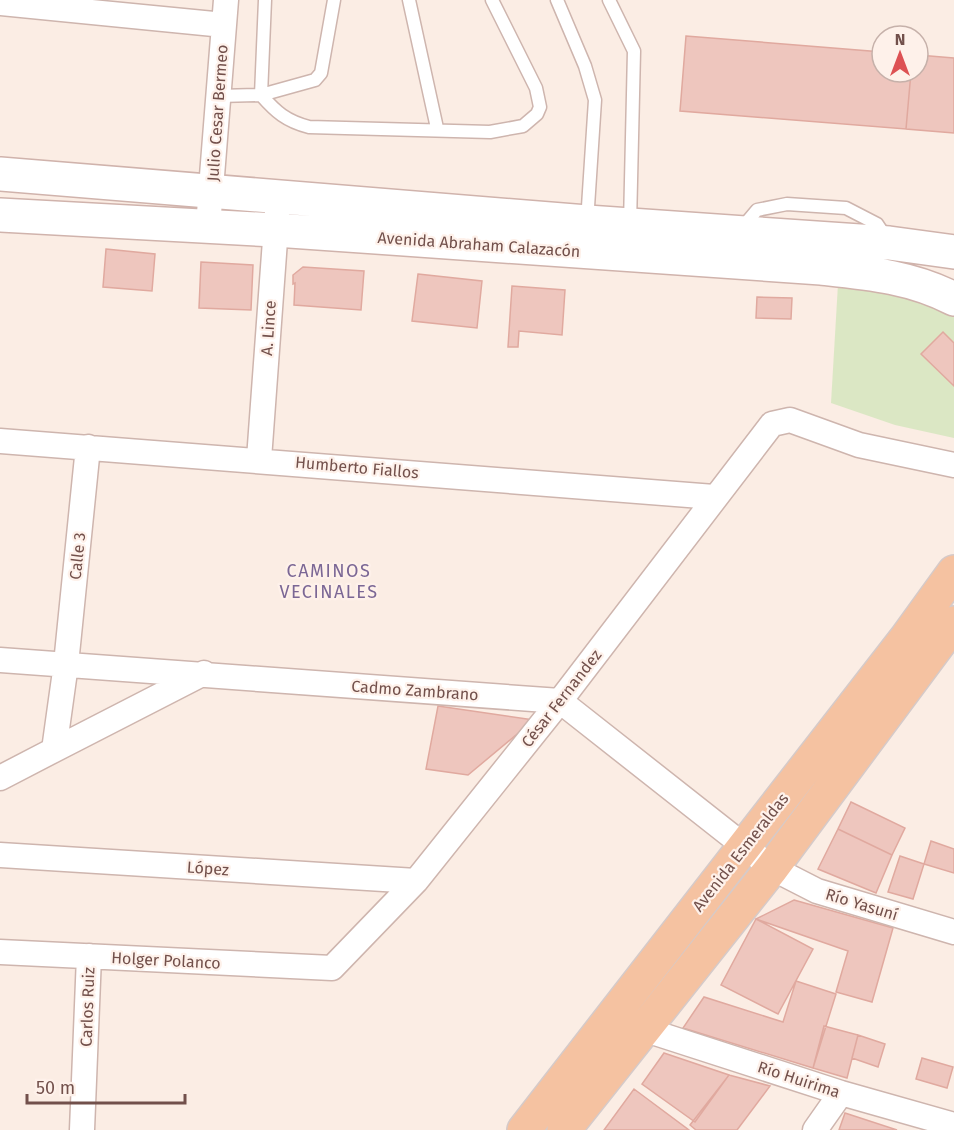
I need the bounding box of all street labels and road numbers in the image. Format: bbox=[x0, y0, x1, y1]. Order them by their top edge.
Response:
street label: Julio Cesar Bermeo bbox=[203, 44, 232, 182]
street label: Avenida Abraham Calazacón bbox=[377, 228, 581, 261]
street label: A. Lince bbox=[257, 300, 280, 356]
street label: Humberto Fiallos bbox=[294, 453, 419, 482]
street label: Calle 3 bbox=[66, 531, 89, 581]
street label: César Fernandez bbox=[517, 646, 605, 751]
street label: Cadmo Zambrano bbox=[351, 677, 479, 704]
street label: Avenida Esmeraldas bbox=[688, 789, 792, 915]
street label: López bbox=[186, 858, 230, 879]
street label: Río Yasuní bbox=[823, 884, 901, 925]
street label: Holger Polanco bbox=[111, 948, 221, 973]
street label: Carlos Ruiz bbox=[77, 967, 98, 1047]
street label: Río Huirima bbox=[755, 1057, 842, 1102]

